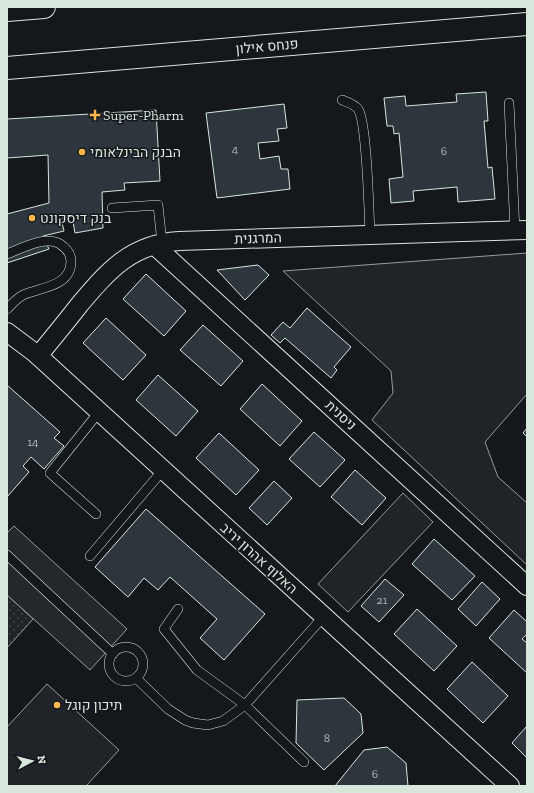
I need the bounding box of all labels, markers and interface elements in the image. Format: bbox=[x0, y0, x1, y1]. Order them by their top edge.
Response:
street label: פנחס אילון bbox=[235, 35, 299, 58]
place label: Super-Pharm bbox=[103, 107, 184, 124]
marker: Super-Pharm bbox=[90, 110, 100, 120]
house number: 4 bbox=[232, 142, 239, 156]
place label: הבנק הבינלאומי bbox=[90, 144, 181, 161]
house number: 6 bbox=[441, 144, 447, 158]
marker: הבנק הבינלאומי bbox=[77, 147, 87, 157]
place label: בנק דיסקונט bbox=[40, 210, 112, 227]
marker: בנק דיסקונט bbox=[27, 213, 37, 223]
street label: המרגנית bbox=[234, 229, 282, 248]
street label: ניסנית bbox=[322, 397, 360, 434]
house number: 14 bbox=[27, 435, 39, 449]
street label: האלוף אהרון יריב bbox=[217, 519, 301, 598]
house number: 21 bbox=[377, 593, 388, 607]
place label: תיכון קוגל bbox=[65, 697, 122, 714]
marker: תיכון קוגל bbox=[52, 700, 62, 710]
house number: 8 bbox=[324, 731, 330, 745]
north arrow bbox=[12, 741, 52, 781]
text: N bbox=[34, 755, 48, 765]
house number: 6 bbox=[372, 767, 378, 781]

